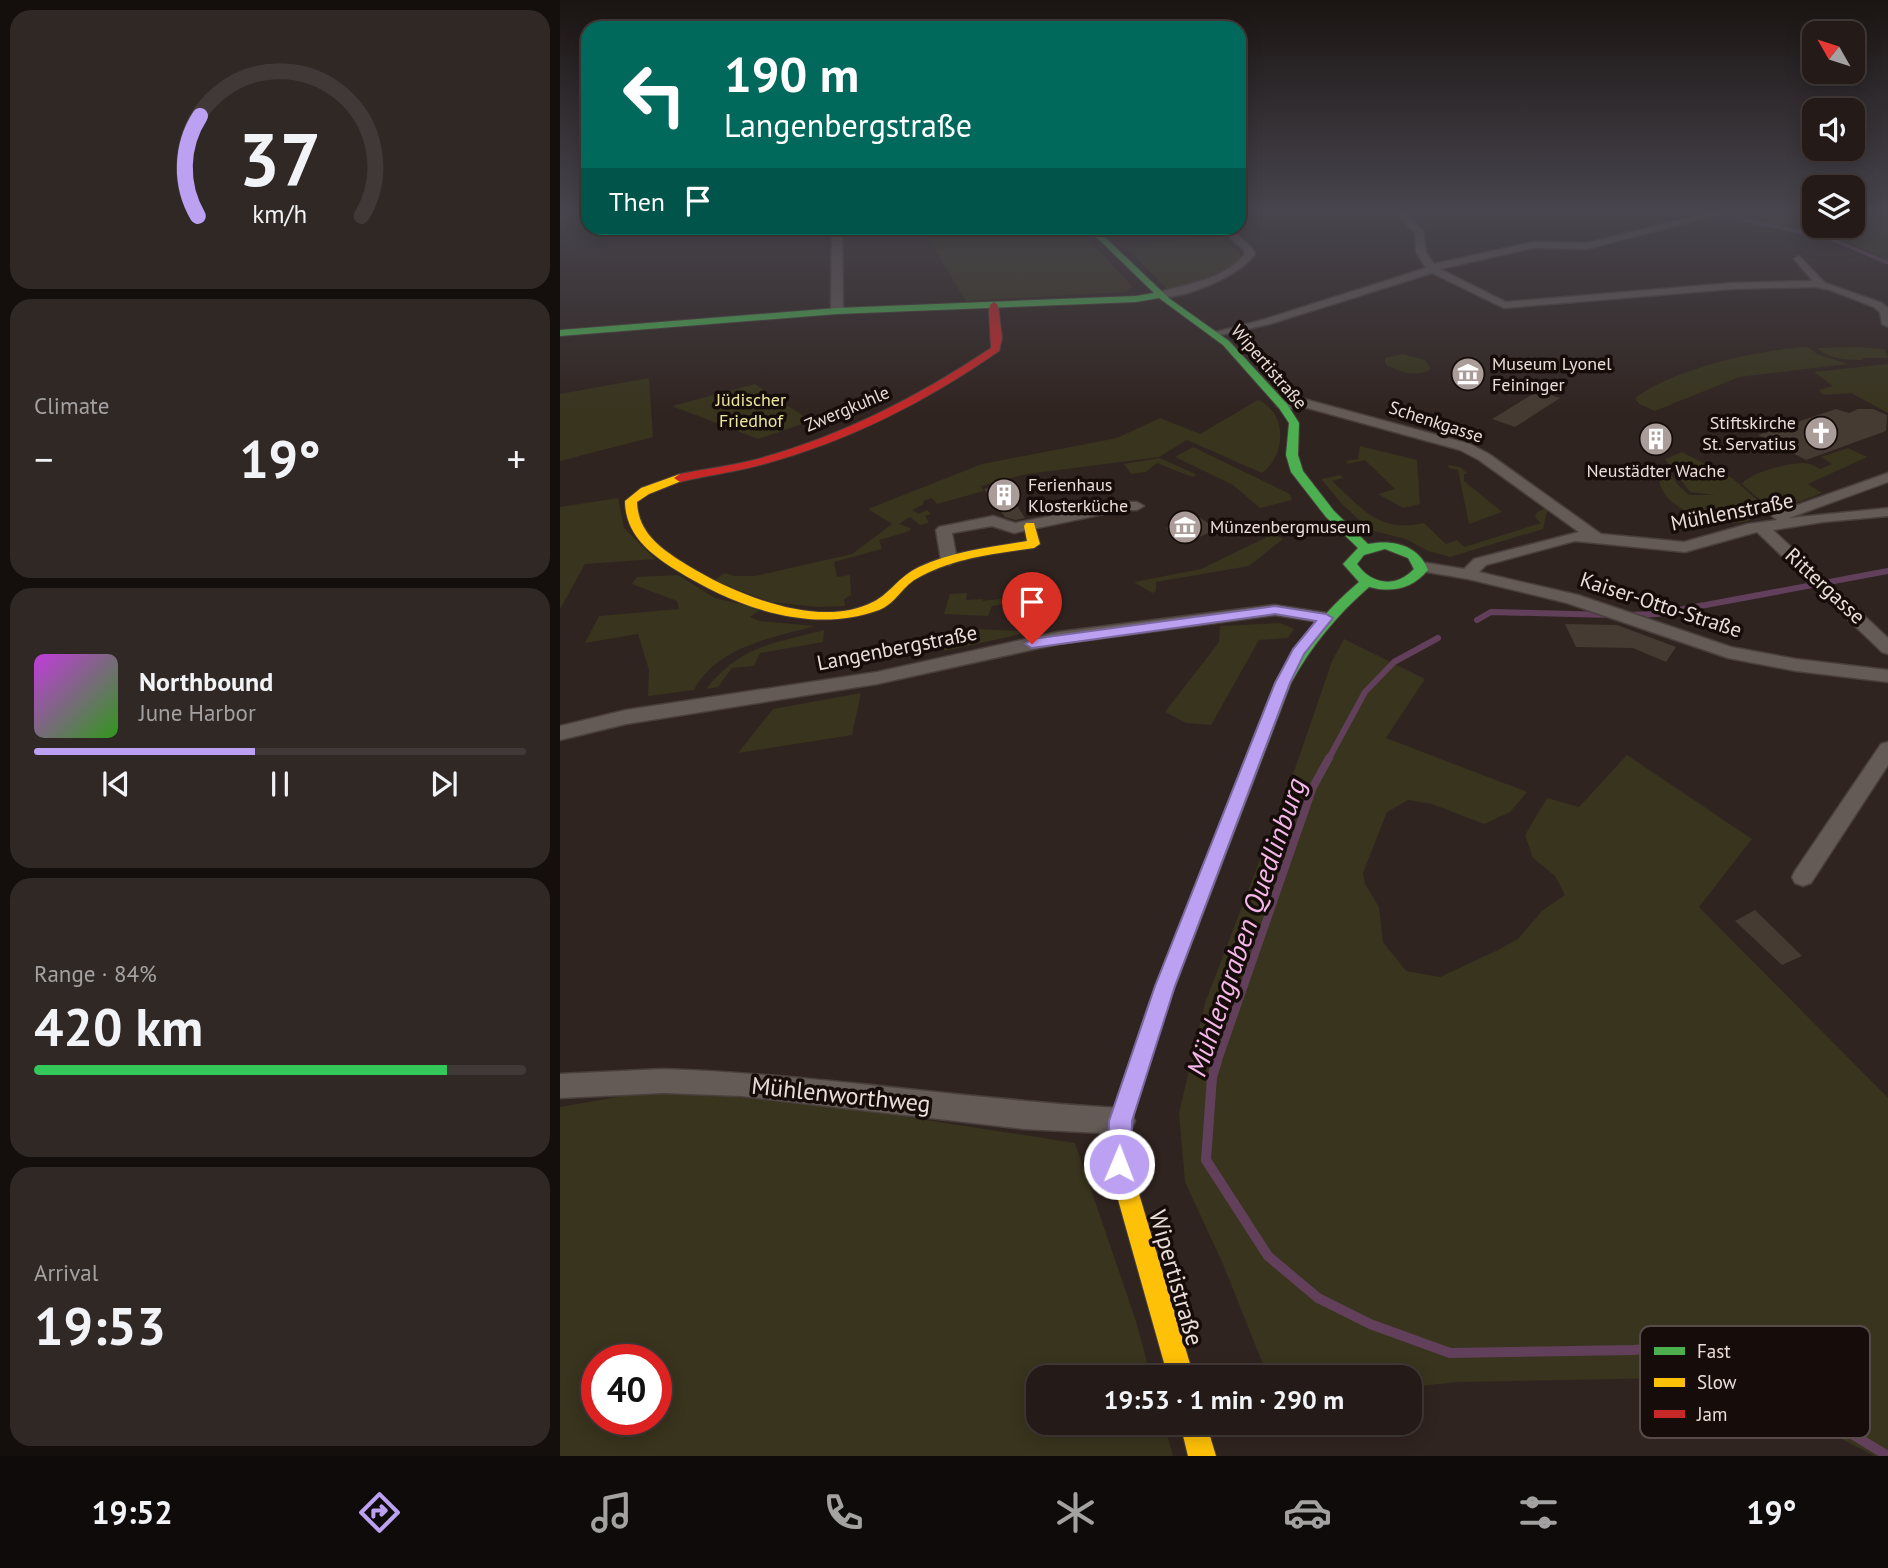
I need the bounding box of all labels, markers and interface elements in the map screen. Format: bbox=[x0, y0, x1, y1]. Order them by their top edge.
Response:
north arrow bbox=[1802, 21, 1866, 84]
map controls bbox=[1802, 21, 1865, 238]
text: 190 m bbox=[724, 42, 859, 106]
icon: left bbox=[609, 49, 700, 140]
button: sound bbox=[1802, 98, 1865, 161]
text: Langenbergstraße bbox=[724, 104, 972, 146]
text: 37 bbox=[239, 112, 321, 206]
button: layers bbox=[1802, 175, 1865, 238]
icon: arrive bbox=[679, 182, 717, 220]
text: Then bbox=[609, 185, 665, 218]
text: km/h bbox=[253, 197, 307, 229]
street label: Wipertistraße bbox=[1226, 320, 1312, 414]
place label: Museum Lyonel Feininger bbox=[1492, 352, 1612, 396]
museum icon: Museum Lyonel Feininger bbox=[1449, 355, 1487, 393]
street label: Zwergkuhle bbox=[801, 380, 893, 437]
park label: Jüdischer Friedhof bbox=[715, 388, 786, 432]
text: Climate bbox=[34, 391, 109, 420]
street label: Schenkgasse bbox=[1386, 395, 1486, 448]
place label: Stiftskirche St. Servatius bbox=[1702, 411, 1796, 455]
church icon: Stiftskirche St. Servatius bbox=[1802, 414, 1840, 452]
building icon: Neustädter Wache bbox=[1637, 420, 1675, 458]
text: 19° bbox=[239, 425, 321, 492]
text: − bbox=[34, 434, 53, 483]
text: + bbox=[507, 434, 526, 483]
place label: Neustädter Wache bbox=[1586, 459, 1726, 482]
place label: Ferienhaus Klosterküche bbox=[1028, 473, 1128, 517]
building icon: Ferienhaus Klosterküche bbox=[985, 476, 1023, 514]
street label: Mühlenstraße bbox=[1668, 486, 1796, 537]
museum icon: Münzenbergmuseum bbox=[1166, 508, 1204, 546]
place label: Münzenbergmuseum bbox=[1210, 515, 1371, 538]
street label: Rittergasse bbox=[1780, 542, 1871, 630]
street label: Kaiser-Otto-Straße bbox=[1577, 566, 1745, 643]
pin bbox=[1002, 572, 1062, 644]
icon: arrive bbox=[1013, 583, 1051, 621]
street label: Langenbergstraße bbox=[814, 619, 979, 676]
text: Northbound bbox=[139, 665, 273, 698]
text: June Harbor bbox=[139, 698, 256, 727]
icon: previous bbox=[97, 765, 135, 803]
icon: pause bbox=[261, 765, 299, 803]
icon: next bbox=[425, 765, 463, 803]
water label: Mühlengraben Quedlinburg bbox=[1177, 773, 1314, 1081]
text: Range · 84% bbox=[34, 959, 157, 988]
text: 420 km bbox=[34, 993, 203, 1060]
street label: Mühlenworthweg bbox=[750, 1070, 932, 1119]
position arrow bbox=[1082, 1127, 1156, 1201]
street label: Wipertistraße bbox=[1142, 1206, 1211, 1349]
text: Arrival bbox=[34, 1258, 98, 1287]
text: 19:53 bbox=[34, 1292, 166, 1359]
legend bbox=[1640, 1326, 1870, 1438]
text: Fast bbox=[1697, 1339, 1731, 1363]
speed limit sign: 40 bbox=[581, 1344, 672, 1435]
text: Slow bbox=[1697, 1370, 1737, 1394]
text: 19:53 · 1 min · 290 m bbox=[1104, 1383, 1344, 1416]
text: Jam bbox=[1696, 1402, 1727, 1426]
icon: directions bbox=[355, 1488, 404, 1537]
icon: music bbox=[587, 1488, 636, 1537]
icon: phone bbox=[819, 1488, 868, 1537]
icon: climate bbox=[1051, 1488, 1100, 1537]
icon: car bbox=[1283, 1488, 1332, 1537]
icon: filters bbox=[1514, 1488, 1563, 1537]
text: 19:52 bbox=[91, 1491, 173, 1533]
text: 19° bbox=[1746, 1491, 1797, 1533]

